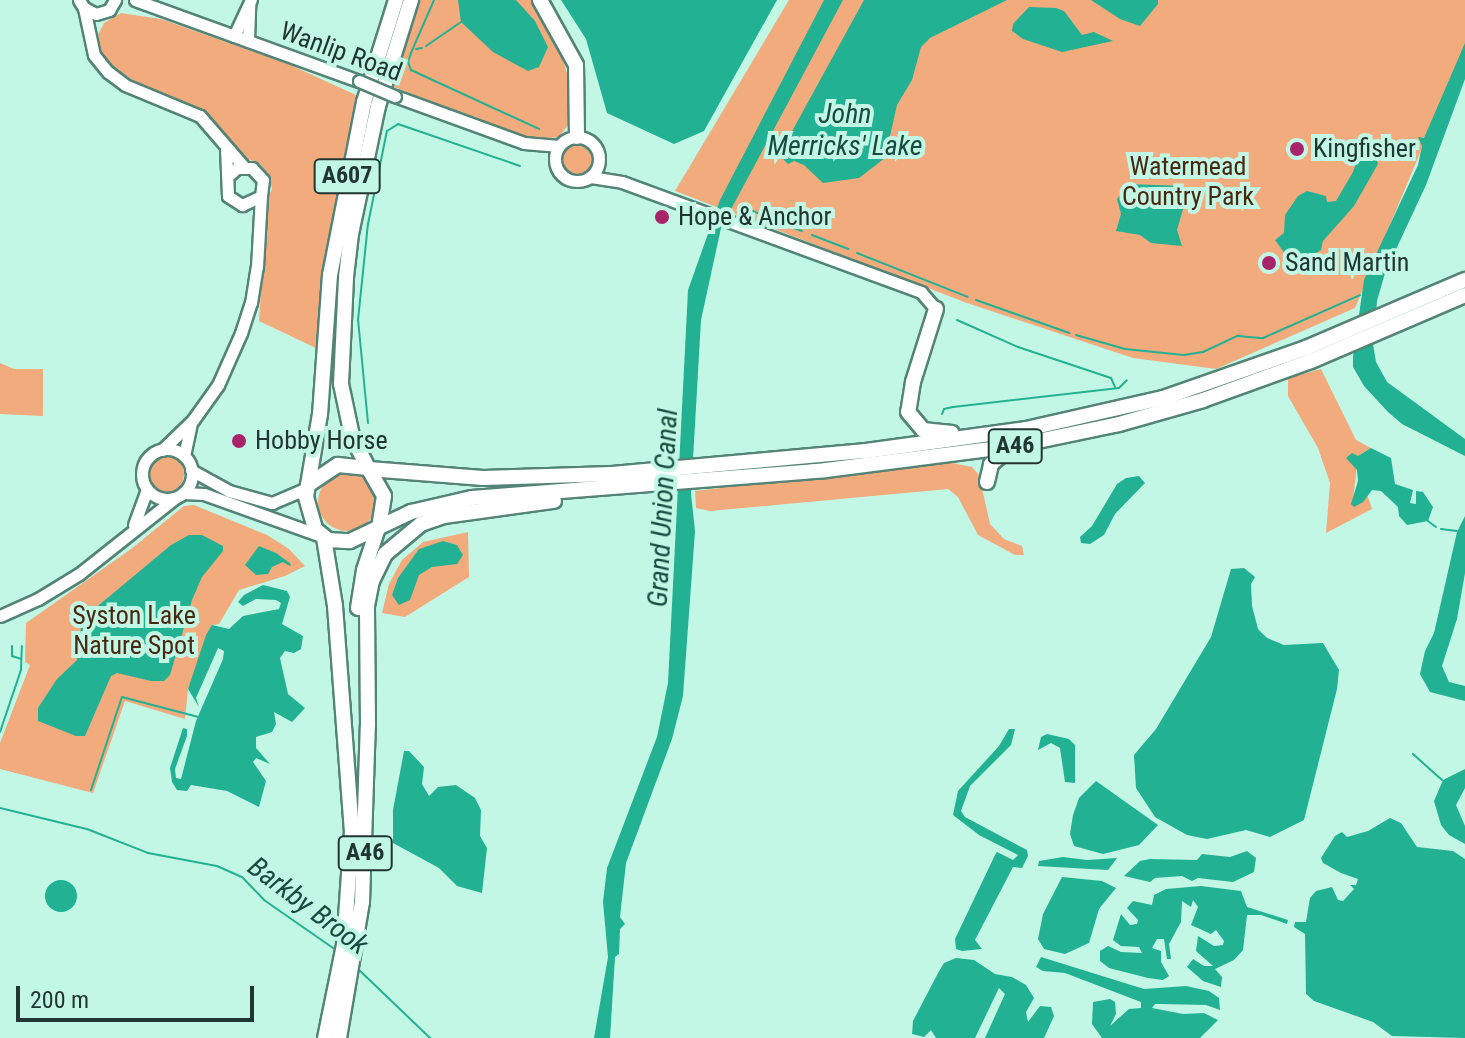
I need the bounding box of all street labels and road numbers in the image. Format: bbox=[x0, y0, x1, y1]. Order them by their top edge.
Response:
street label: Wanlip Road bbox=[276, 16, 406, 88]
road number: A607 bbox=[313, 156, 381, 196]
road number: A46 bbox=[987, 426, 1043, 466]
road number: A46 bbox=[337, 833, 393, 873]

